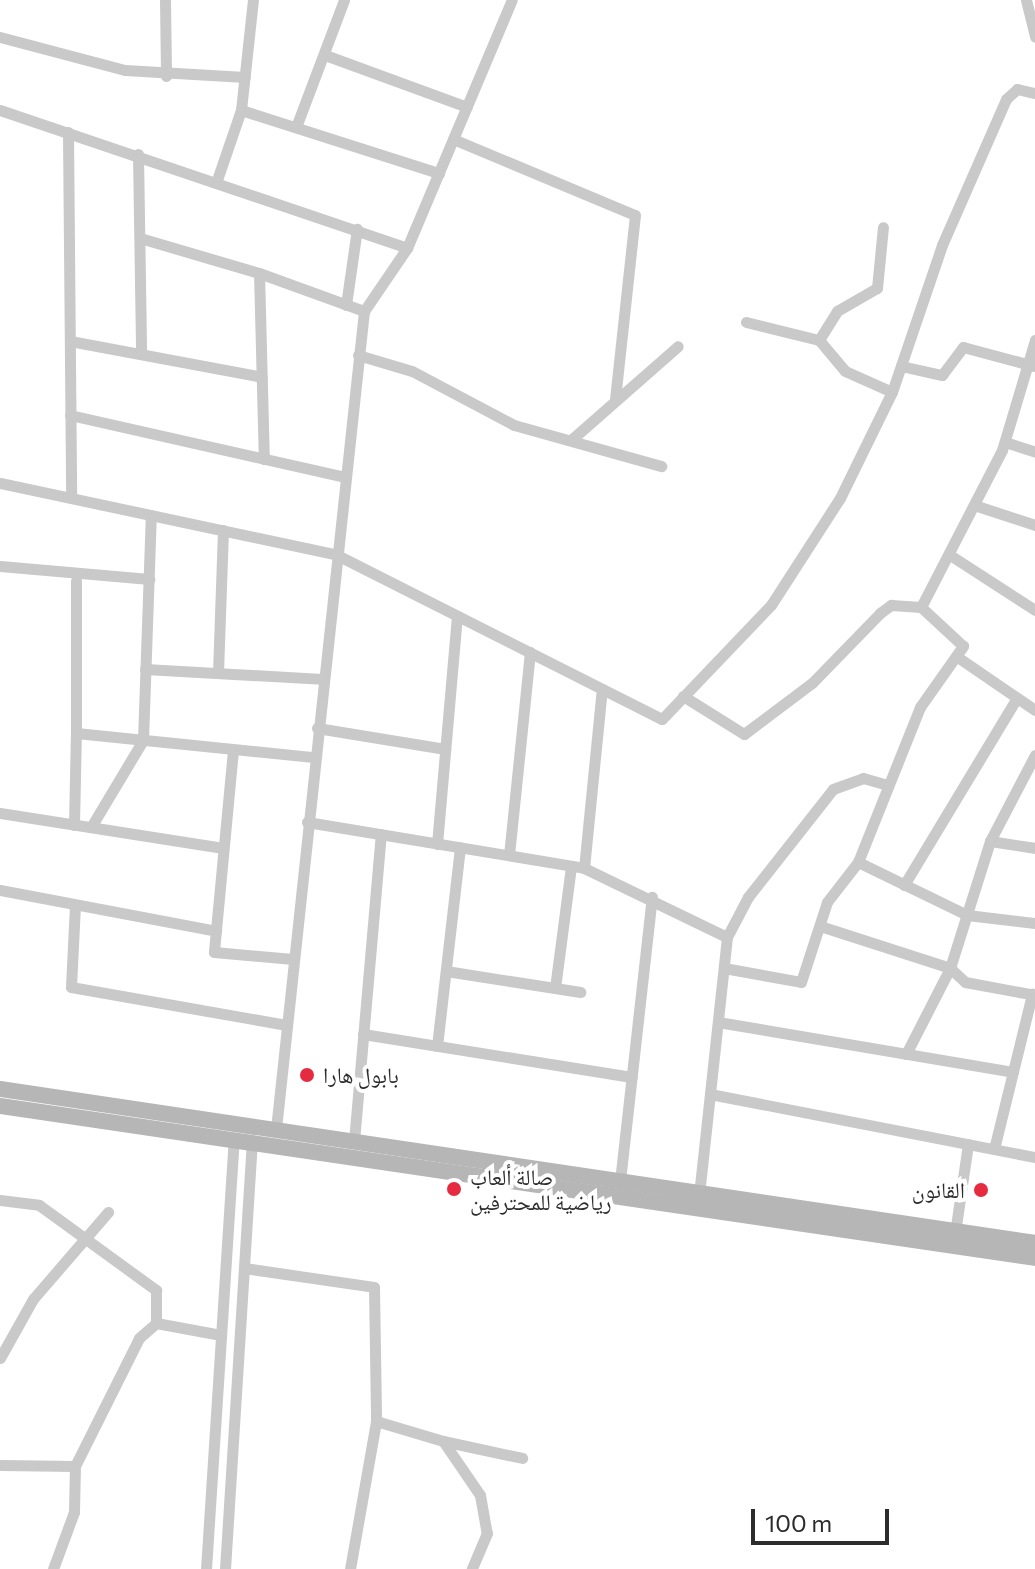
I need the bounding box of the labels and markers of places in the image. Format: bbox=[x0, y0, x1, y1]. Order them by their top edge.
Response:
place label: بابول هارا bbox=[323, 1062, 399, 1088]
marker: بابول هارا bbox=[298, 1066, 316, 1084]
place label: صالة ألعاب رياضية للمحترفين bbox=[470, 1163, 612, 1214]
place label: القانون bbox=[912, 1177, 965, 1203]
marker: صالة ألعاب رياضية للمحترفين bbox=[445, 1180, 463, 1198]
marker: القانون bbox=[972, 1181, 990, 1199]

